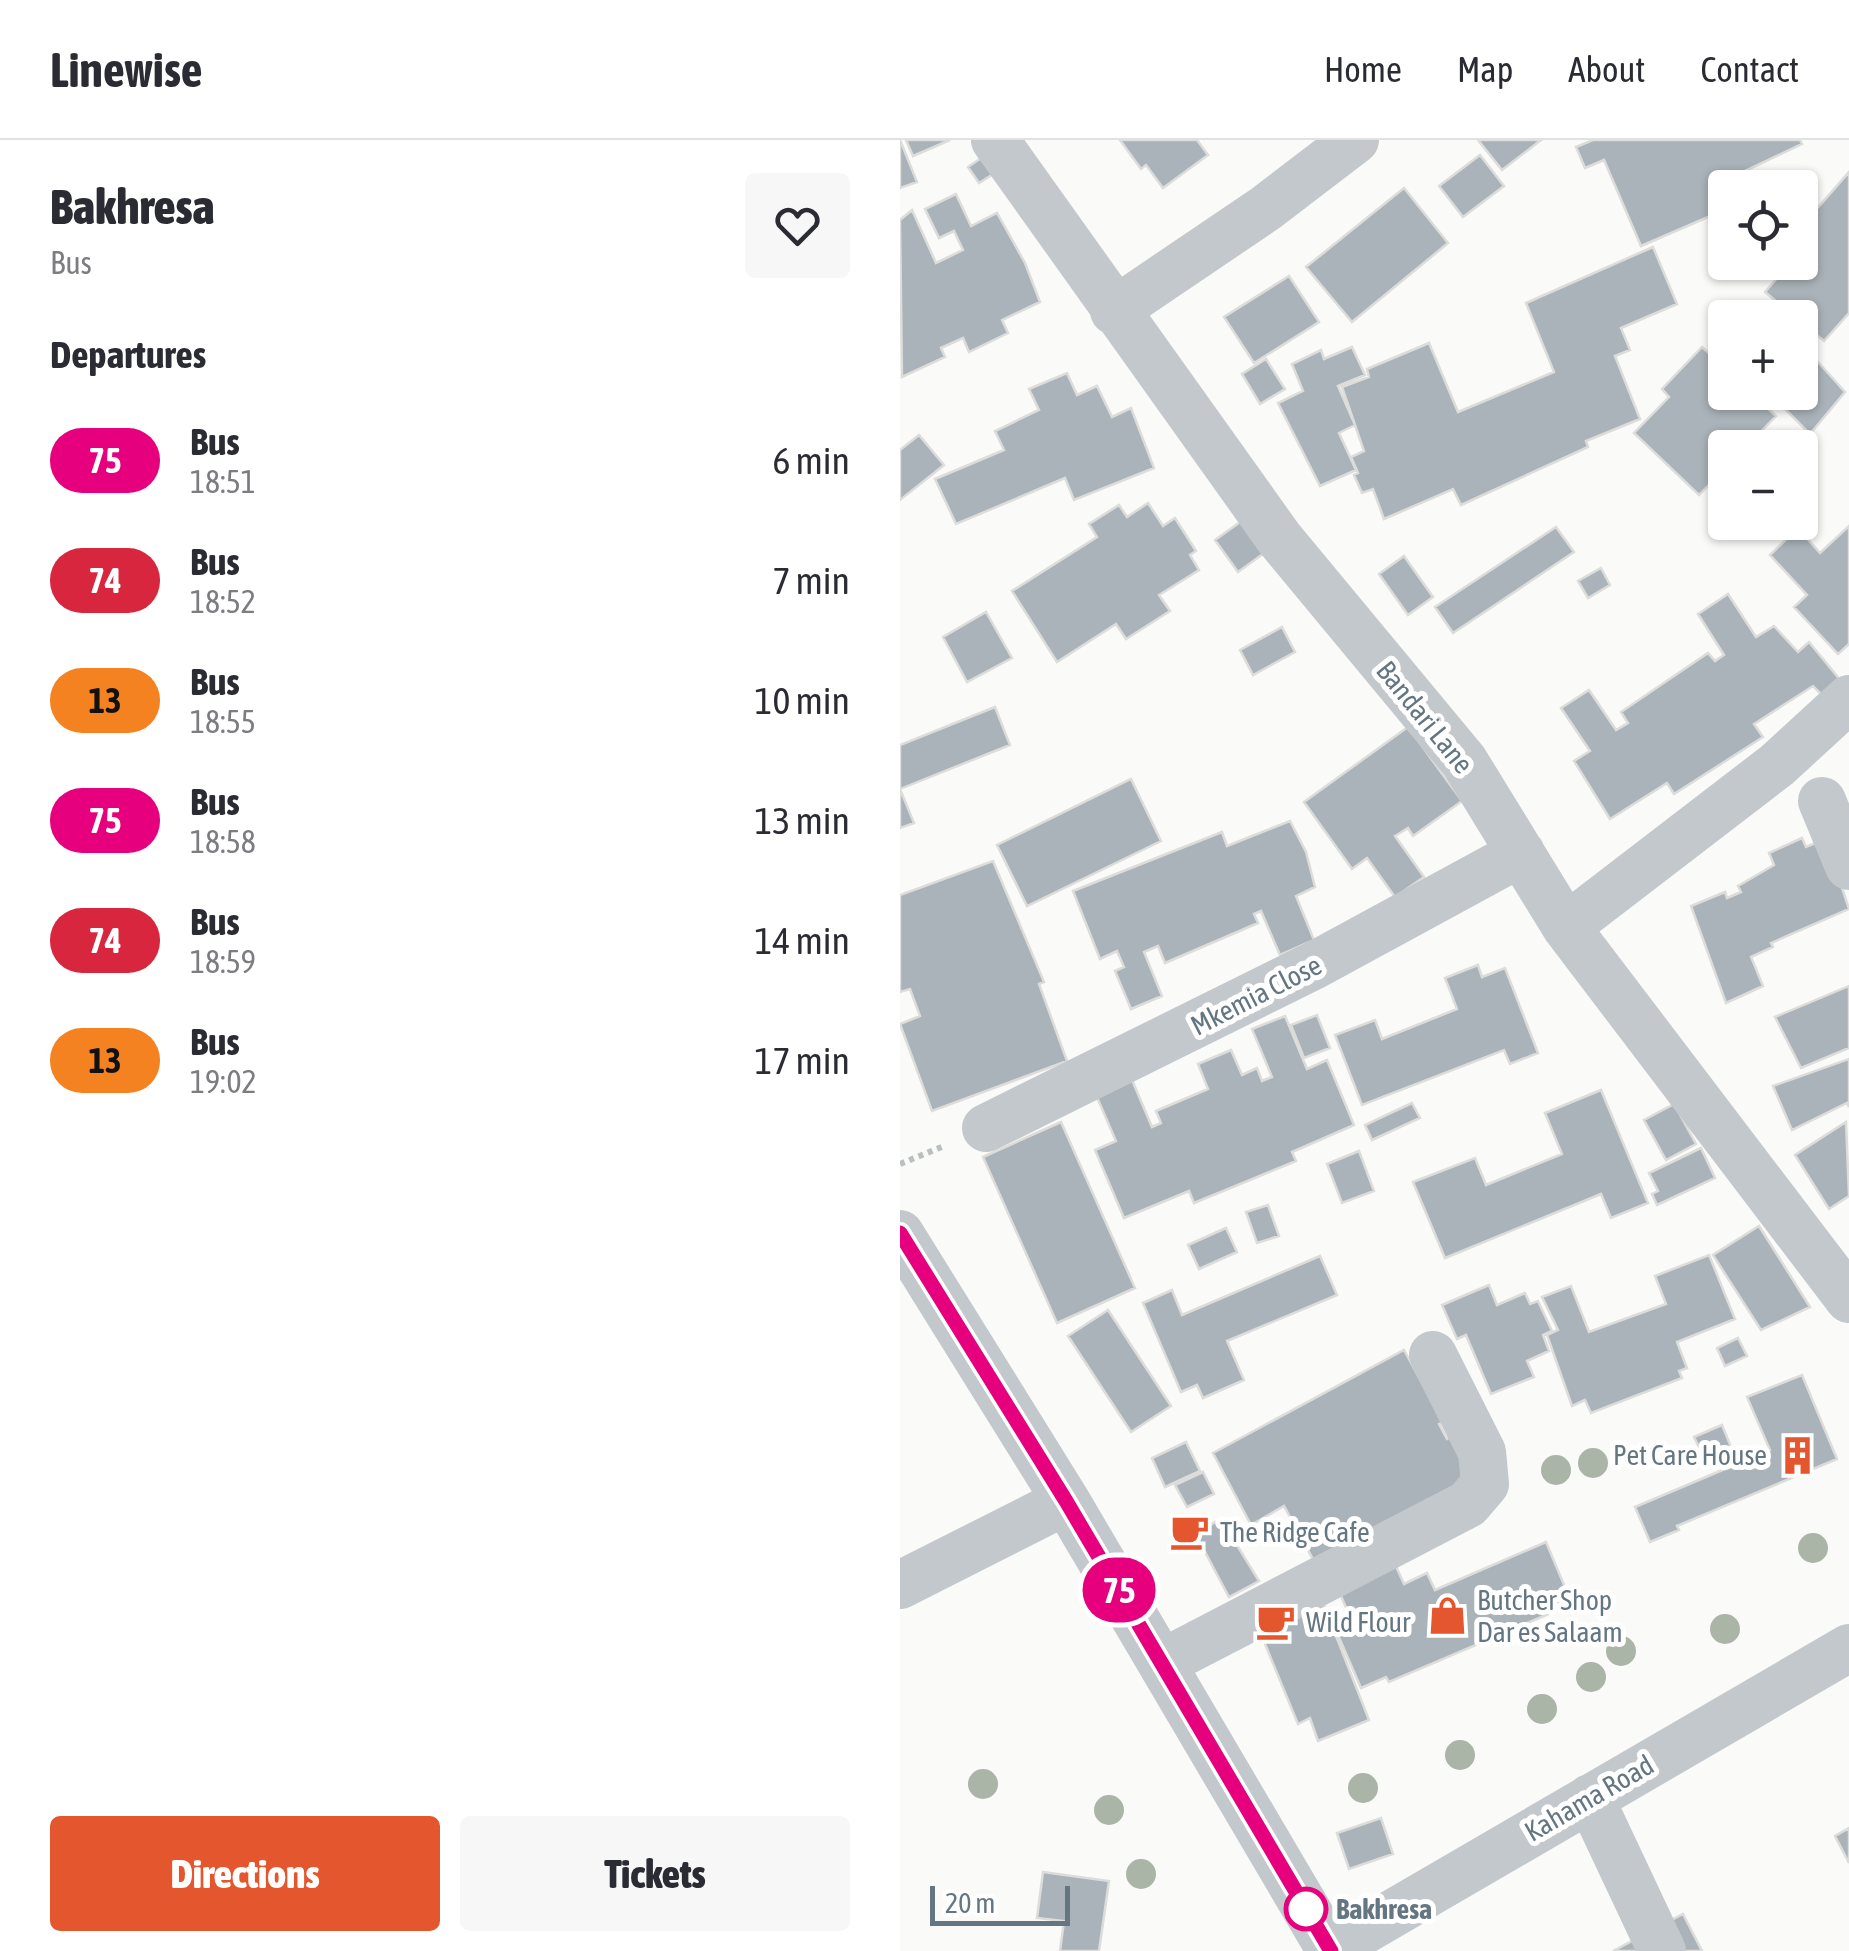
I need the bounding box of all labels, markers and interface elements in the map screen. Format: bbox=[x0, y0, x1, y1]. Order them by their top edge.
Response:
text: Linewise bbox=[50, 42, 203, 97]
text: Home bbox=[1324, 49, 1402, 89]
text: Map bbox=[1457, 49, 1513, 89]
text: About bbox=[1568, 49, 1645, 89]
text: Contact bbox=[1700, 49, 1799, 89]
map controls bbox=[1708, 170, 1818, 540]
button: locate bbox=[1708, 170, 1818, 280]
button: heart bbox=[745, 173, 850, 278]
text: Bakhresa bbox=[50, 179, 215, 234]
text: Bus bbox=[50, 244, 92, 281]
button: + bbox=[1708, 300, 1818, 410]
text: Departures bbox=[50, 333, 206, 376]
text: Bus bbox=[190, 420, 240, 463]
button: − bbox=[1708, 430, 1818, 540]
text: 6 min bbox=[772, 439, 850, 482]
text: 75 bbox=[89, 440, 121, 480]
text: 18:51 bbox=[190, 463, 256, 500]
text: Bus bbox=[190, 540, 240, 583]
text: 7 min bbox=[772, 559, 850, 602]
text: 74 bbox=[89, 560, 121, 600]
text: 18:52 bbox=[190, 583, 256, 620]
street label: Bandari Lane bbox=[1370, 655, 1480, 779]
text: Bus bbox=[190, 660, 240, 703]
text: 10 min bbox=[755, 679, 850, 722]
text: 13 bbox=[89, 680, 121, 720]
text: 18:55 bbox=[190, 703, 256, 740]
text: Bus bbox=[190, 780, 240, 823]
text: 13 min bbox=[755, 799, 850, 842]
text: 75 bbox=[89, 800, 121, 840]
text: 18:58 bbox=[190, 823, 256, 860]
text: Bus bbox=[190, 900, 240, 943]
text: 14 min bbox=[755, 919, 850, 962]
text: 74 bbox=[89, 920, 121, 960]
text: 18:59 bbox=[190, 943, 256, 980]
street label: Mkemia Close bbox=[1185, 948, 1327, 1042]
text: Bus bbox=[190, 1020, 240, 1063]
text: 17 min bbox=[755, 1039, 850, 1082]
text: 13 bbox=[89, 1040, 121, 1080]
text: 19:02 bbox=[190, 1063, 257, 1100]
building icon: Pet Care House bbox=[1776, 1434, 1818, 1476]
place label: Pet Care House bbox=[1613, 1439, 1767, 1471]
cafe icon: The Ridge Cafe bbox=[1169, 1511, 1211, 1553]
place label: The Ridge Cafe bbox=[1220, 1516, 1370, 1548]
line badge: 75 bbox=[1074, 1558, 1164, 1622]
text: 75 bbox=[1103, 1570, 1135, 1610]
place label: Butcher Shop Dar es Salaam bbox=[1477, 1584, 1623, 1648]
shop icon: Butcher Shop Dar es Salaam bbox=[1426, 1595, 1468, 1637]
cafe icon: Wild Flour bbox=[1255, 1601, 1297, 1643]
place label: Wild Flour bbox=[1306, 1606, 1411, 1638]
street label: Kahama Road bbox=[1519, 1748, 1659, 1848]
button: Directions bbox=[50, 1816, 440, 1931]
button: Tickets bbox=[460, 1816, 850, 1931]
scale bar bbox=[930, 1881, 1070, 1926]
text: 20 m bbox=[945, 1887, 995, 1919]
marker: Bakhresa bbox=[1285, 1888, 1327, 1930]
place label: Bakhresa bbox=[1336, 1893, 1432, 1925]

